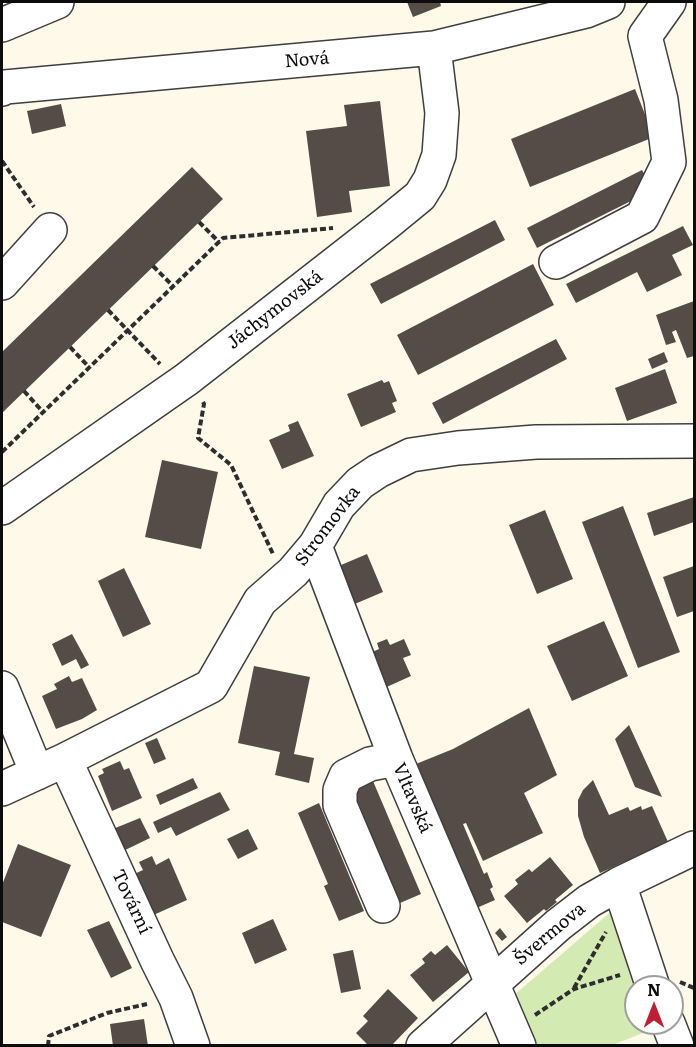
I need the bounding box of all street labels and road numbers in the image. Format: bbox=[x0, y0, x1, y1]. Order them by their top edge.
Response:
street label: Nová bbox=[284, 47, 330, 73]
street label: Jáchymovská bbox=[223, 266, 327, 354]
street label: Stromovka bbox=[291, 482, 365, 570]
street label: Vltavská bbox=[388, 760, 436, 836]
street label: Tovární bbox=[107, 866, 155, 938]
street label: Švermova bbox=[510, 898, 590, 970]

